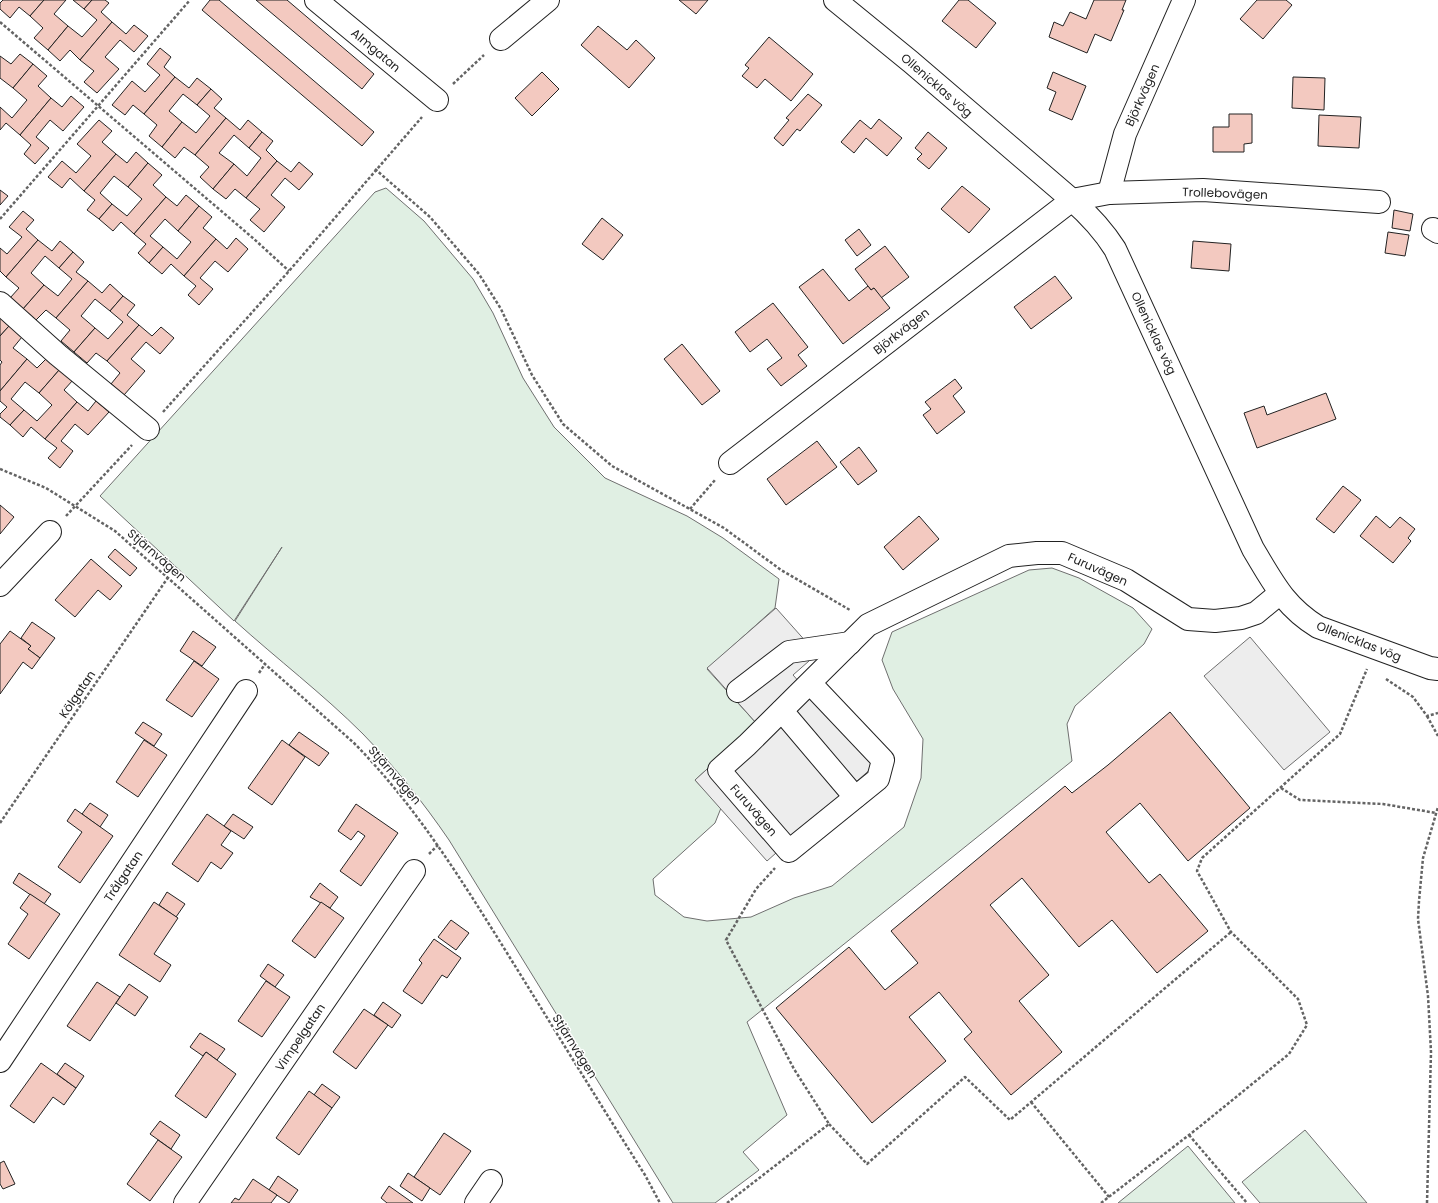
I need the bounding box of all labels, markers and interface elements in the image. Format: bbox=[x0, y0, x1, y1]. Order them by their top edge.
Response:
street label: Almgatan bbox=[348, 24, 404, 76]
street label: Ollenicklas vög bbox=[897, 49, 977, 121]
street label: Björkvägen bbox=[1121, 61, 1163, 129]
street label: Trollebovägen bbox=[1182, 183, 1268, 203]
street label: Ollenicklas vög bbox=[1127, 289, 1181, 377]
street label: Björkvägen bbox=[869, 304, 933, 358]
street label: Stjärnvägen bbox=[124, 525, 190, 585]
street label: Furuvägen bbox=[1065, 548, 1131, 590]
street label: Ollenicklas vög bbox=[1314, 617, 1404, 665]
street label: Kölgatan bbox=[55, 667, 99, 721]
street label: Stjärnvägen bbox=[365, 742, 425, 808]
street label: Furuvägen bbox=[727, 780, 781, 840]
street label: Trålgatan bbox=[100, 847, 146, 905]
street label: Vimpelgatan bbox=[271, 1000, 329, 1074]
street label: Stjärnvägen bbox=[549, 1011, 601, 1081]

